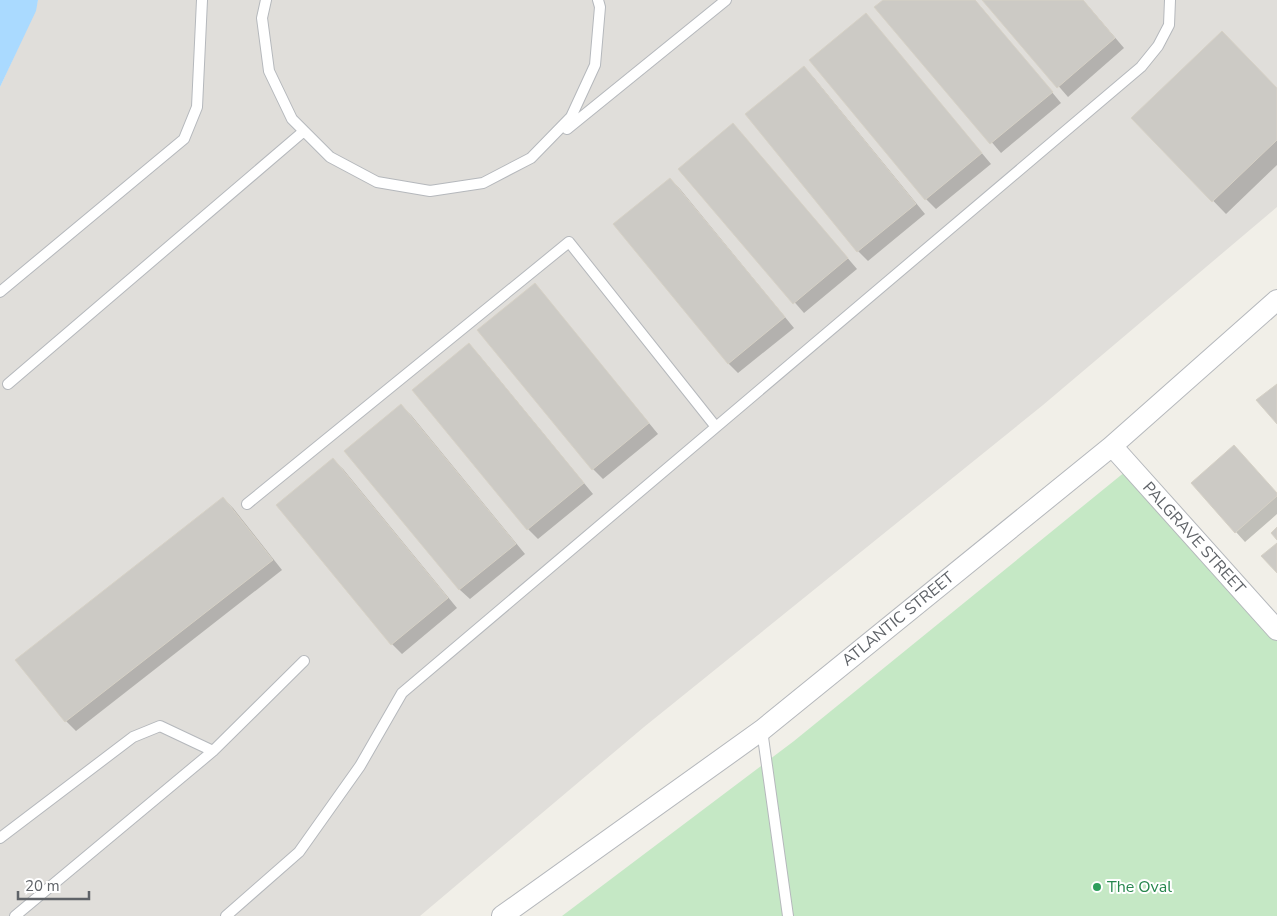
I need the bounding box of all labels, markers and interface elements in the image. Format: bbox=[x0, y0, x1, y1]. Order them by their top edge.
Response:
street label: PALGRAVE STREET bbox=[1138, 477, 1251, 599]
street label: ATLANTIC STREET bbox=[837, 567, 959, 671]
scale bar bbox=[18, 868, 89, 900]
text: 20 m bbox=[25, 876, 60, 896]
place label: The Oval bbox=[1107, 876, 1172, 898]
marker: The Oval bbox=[1091, 881, 1103, 893]

